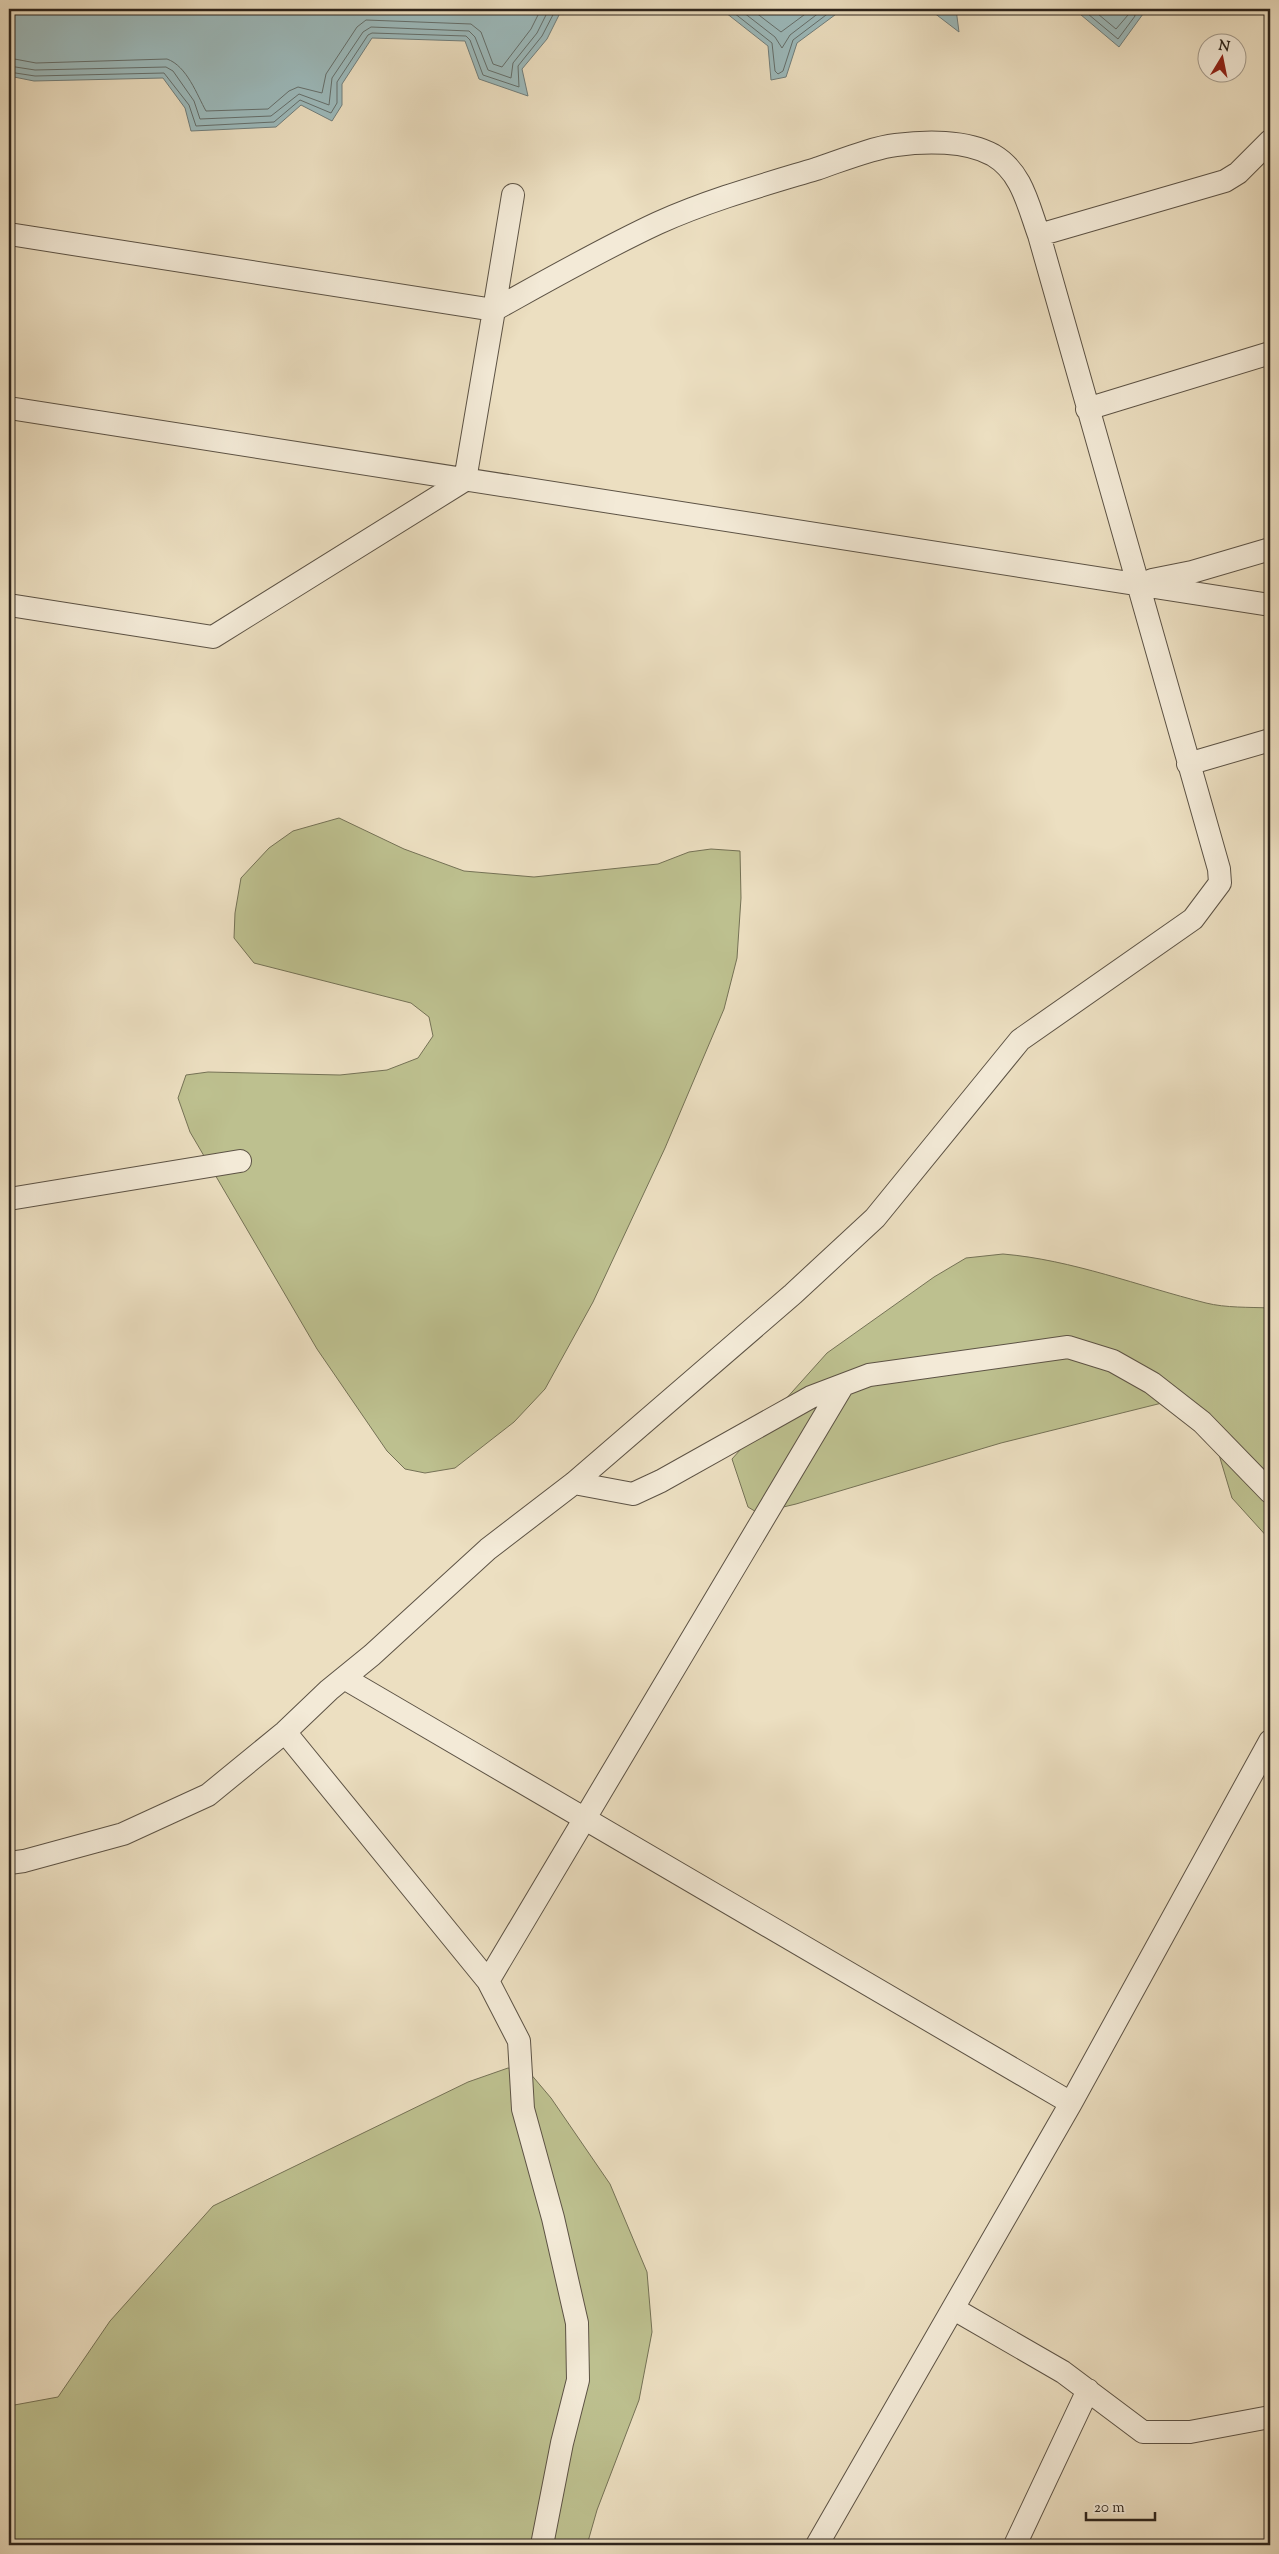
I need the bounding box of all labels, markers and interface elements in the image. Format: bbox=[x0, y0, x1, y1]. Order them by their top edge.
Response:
north arrow bbox=[1196, 32, 1246, 82]
text: N bbox=[1217, 36, 1231, 58]
scale bar bbox=[1086, 2489, 1155, 2521]
text: 20 m bbox=[1094, 2498, 1125, 2519]

